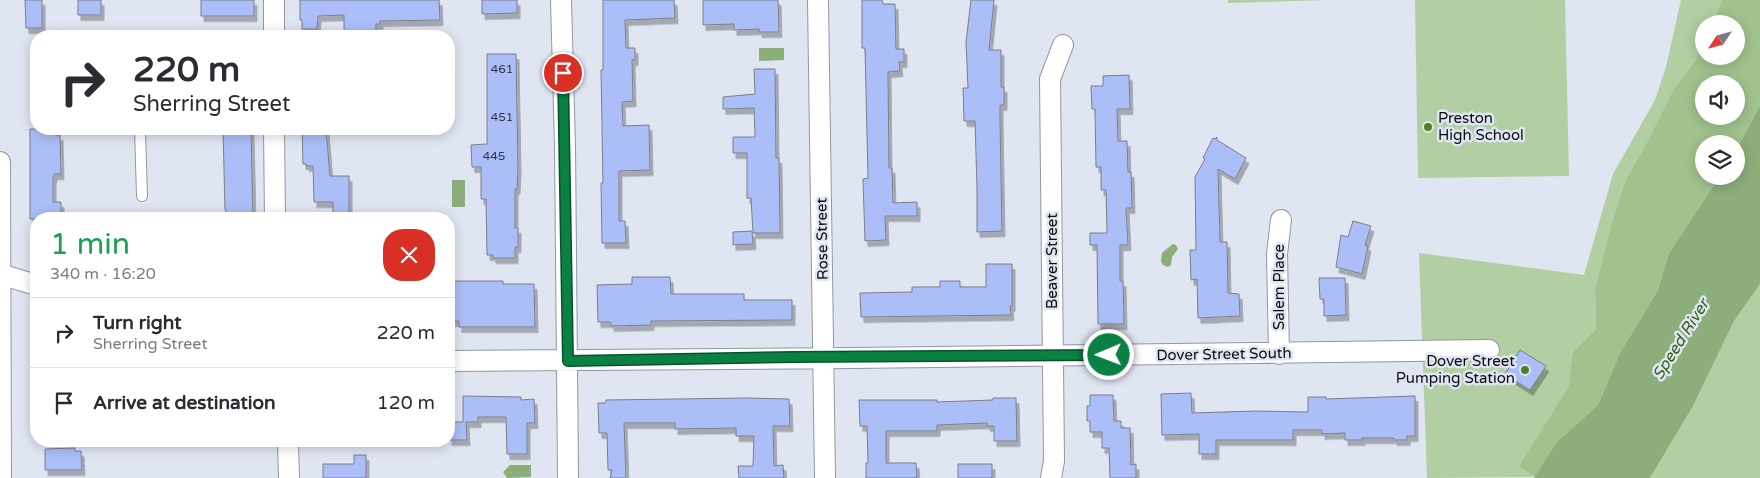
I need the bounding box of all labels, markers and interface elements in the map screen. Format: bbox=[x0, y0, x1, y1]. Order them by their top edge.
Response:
north arrow bbox=[1695, 15, 1745, 65]
map controls bbox=[1695, 15, 1745, 185]
text: 220 m bbox=[133, 49, 240, 91]
icon: right bbox=[50, 50, 115, 115]
pin bbox=[542, 52, 584, 94]
icon: arrive bbox=[549, 59, 577, 87]
house number: 461 bbox=[491, 62, 513, 76]
button: sound bbox=[1695, 75, 1745, 125]
text: Sherring Street bbox=[133, 91, 290, 117]
place label: Preston High School bbox=[1438, 109, 1524, 144]
house number: 451 bbox=[491, 110, 513, 124]
marker: Preston High School bbox=[1422, 121, 1434, 133]
button: layers bbox=[1695, 135, 1745, 185]
house number: 445 bbox=[483, 149, 505, 163]
street label: Rose Street bbox=[812, 197, 832, 280]
street label: Beaver Street bbox=[1043, 213, 1061, 309]
text: 1 min bbox=[50, 226, 130, 263]
button: close bbox=[383, 229, 435, 281]
street label: Salem Place bbox=[1270, 244, 1288, 330]
text: 340 m · 16:20 bbox=[50, 264, 156, 284]
water label: Speed River bbox=[1648, 294, 1714, 383]
text: Turn right bbox=[93, 312, 181, 334]
icon: right bbox=[50, 319, 78, 347]
text: 220 m bbox=[377, 322, 435, 344]
position arrow bbox=[1082, 328, 1134, 380]
text: Sherring Street bbox=[93, 334, 208, 354]
street label: Dover Street South bbox=[1156, 344, 1292, 364]
place label: Dover Street Pumping Station bbox=[1396, 352, 1515, 387]
marker: Dover Street Pumping Station bbox=[1519, 364, 1531, 376]
icon: arrive bbox=[50, 389, 78, 417]
text: Arrive at destination bbox=[93, 392, 276, 414]
text: 120 m bbox=[377, 392, 435, 414]

